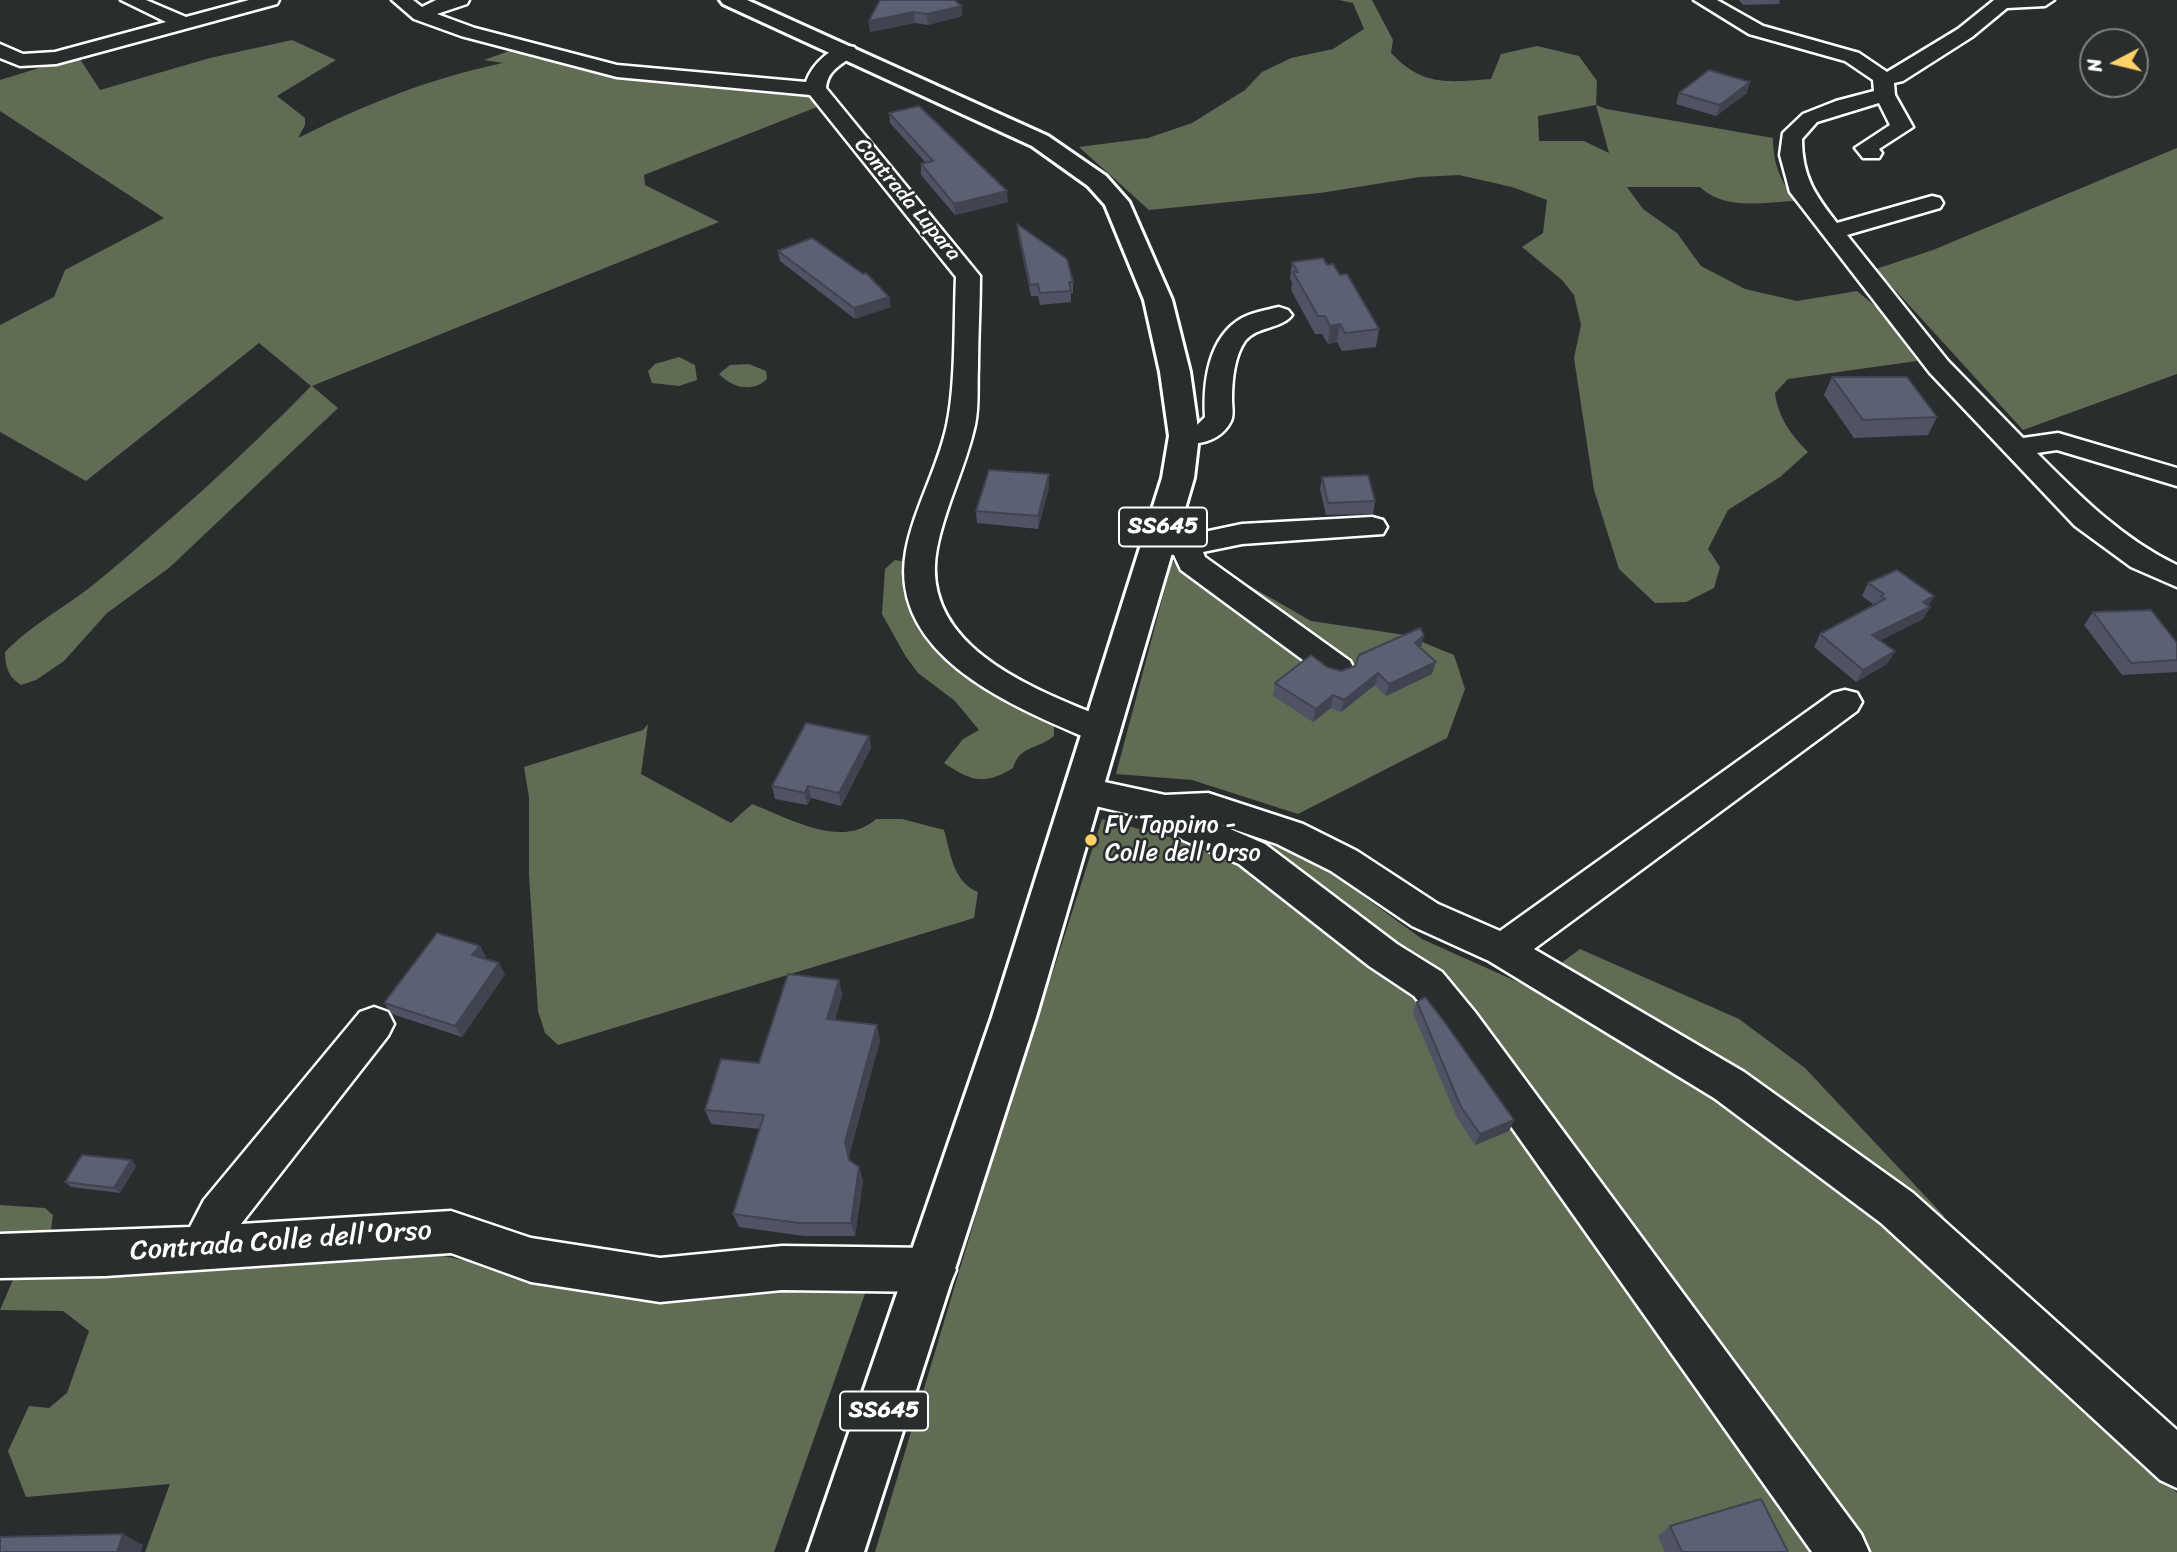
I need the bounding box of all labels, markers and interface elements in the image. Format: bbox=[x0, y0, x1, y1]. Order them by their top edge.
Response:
north arrow bbox=[2079, 28, 2149, 98]
text: N bbox=[2077, 57, 2112, 74]
street label: Contrada Lupara bbox=[848, 134, 966, 266]
road number: SS645 bbox=[1119, 508, 1207, 547]
place label: FV Tappino - Colle dell'Orso bbox=[1105, 812, 1261, 868]
marker: FV Tappino - Colle dell'Orso bbox=[1083, 832, 1099, 848]
street label: Contrada Colle dell'Orso bbox=[129, 1215, 433, 1269]
road number: SS645 bbox=[840, 1392, 928, 1430]

